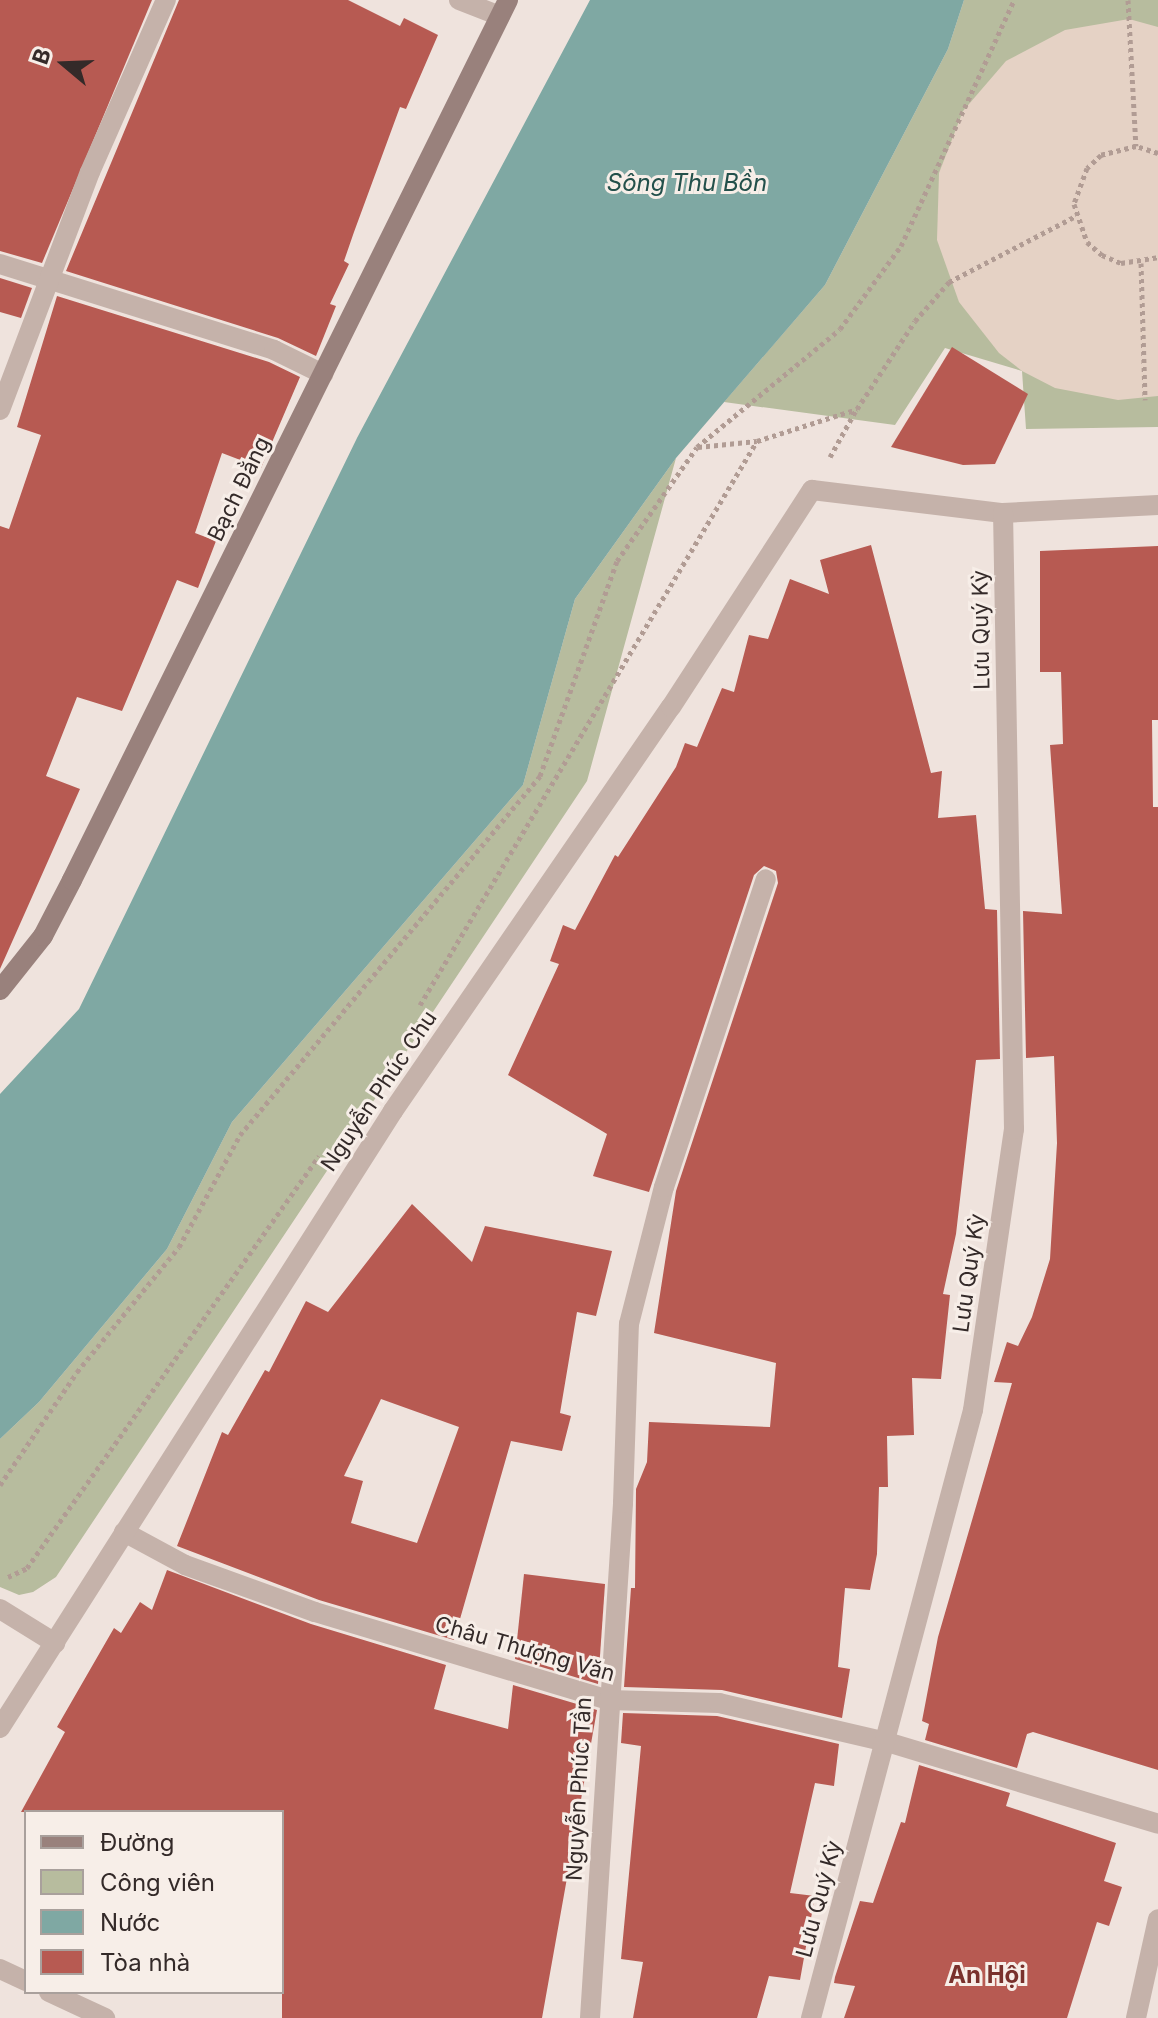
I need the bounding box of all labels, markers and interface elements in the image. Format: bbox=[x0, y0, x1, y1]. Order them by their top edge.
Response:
north arrow bbox=[24, 24, 104, 104]
text: B bbox=[27, 45, 56, 67]
water label: Sông Thu Bồn bbox=[607, 169, 767, 197]
street label: Bạch Đằng bbox=[202, 432, 276, 546]
street label: Lưu Quý Kỳ bbox=[967, 570, 995, 690]
street label: Nguyễn Phúc Chu bbox=[316, 1006, 442, 1176]
street label: Lưu Quý Kỳ bbox=[948, 1212, 990, 1334]
street label: Châu Thượng Văn bbox=[432, 1611, 618, 1687]
street label: Nguyễn Phúc Tần bbox=[561, 1697, 597, 1881]
legend bbox=[24, 1810, 284, 1994]
text: Đường bbox=[100, 1828, 175, 1857]
street label: Lưu Quý Kỳ bbox=[791, 1838, 847, 1960]
text: Công viên bbox=[100, 1868, 215, 1897]
text: Nước bbox=[100, 1908, 160, 1937]
text: Tòa nhà bbox=[100, 1948, 190, 1977]
district label: An Hội bbox=[948, 1961, 1026, 1989]

